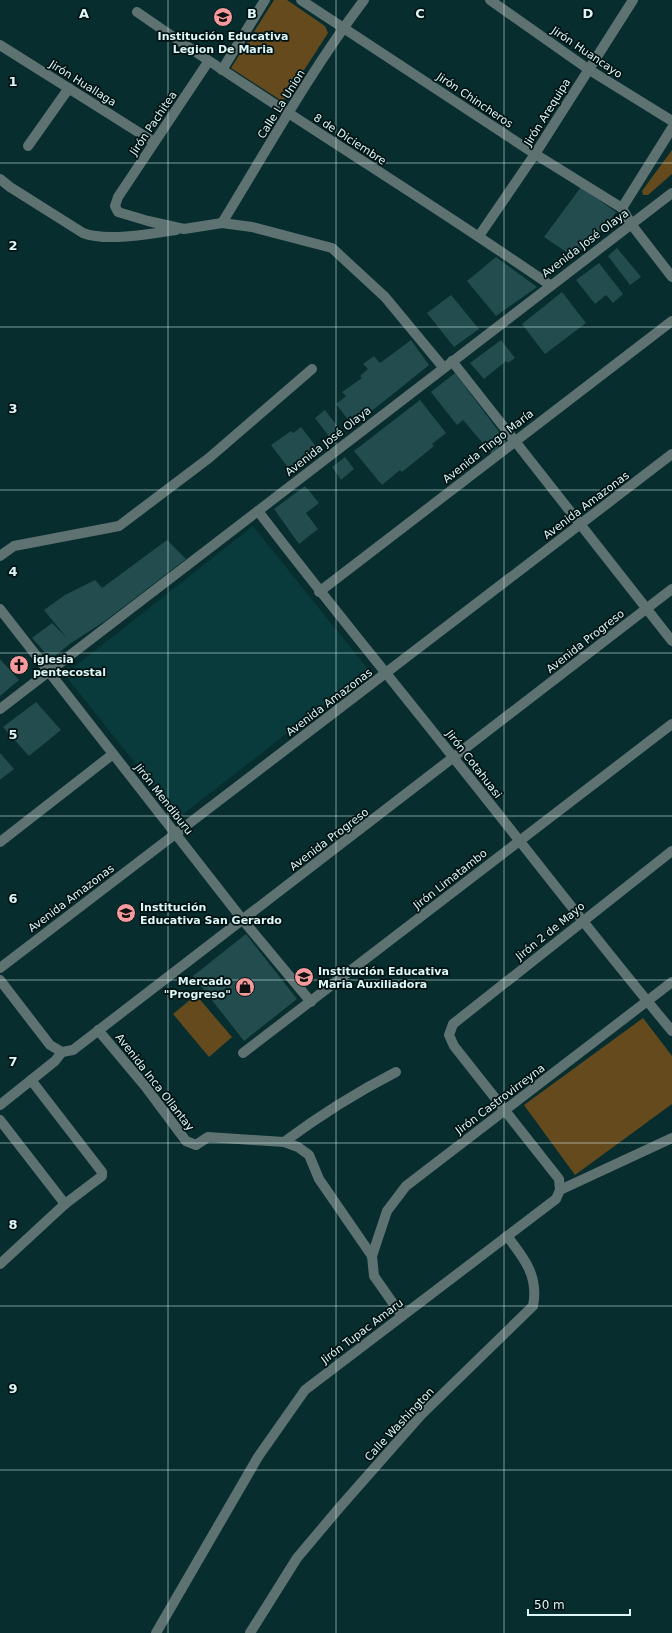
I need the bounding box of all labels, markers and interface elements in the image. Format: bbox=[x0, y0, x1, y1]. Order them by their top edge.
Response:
text: A bbox=[79, 6, 89, 21]
school or university icon: Institución Educativa Legion De Maria bbox=[212, 6, 234, 28]
text: B bbox=[247, 6, 257, 21]
text: C bbox=[415, 6, 425, 21]
text: D bbox=[583, 6, 594, 21]
street label: Jirón Huancayo bbox=[548, 23, 625, 81]
place label: Institución Educativa Legion De Maria bbox=[158, 30, 288, 56]
street label: Jirón Huallaga bbox=[46, 57, 119, 109]
street label: Calle La Union bbox=[255, 67, 308, 141]
street label: Jirón Chincheros bbox=[433, 70, 515, 131]
text: 1 bbox=[8, 74, 18, 89]
street label: Jirón Arequipa bbox=[521, 76, 573, 149]
street label: Jirón Pachitea bbox=[127, 89, 180, 159]
street label: 8 de Diciembre bbox=[311, 111, 389, 168]
street label: Avenida José Olaya bbox=[539, 207, 631, 280]
text: 2 bbox=[8, 238, 18, 253]
text: 3 bbox=[8, 401, 18, 416]
street label: Avenida José Olaya bbox=[283, 404, 374, 479]
street label: Avenida Tingo María bbox=[440, 407, 536, 486]
street label: Avenida Amazonas bbox=[541, 469, 632, 542]
text: 4 bbox=[8, 564, 18, 579]
street label: Avenida Progreso bbox=[544, 607, 627, 676]
place label: iglesia pentecostal bbox=[33, 653, 106, 679]
church icon: iglesia pentecostal bbox=[8, 654, 30, 676]
street label: Avenida Amazonas bbox=[284, 666, 375, 739]
text: 5 bbox=[8, 727, 18, 742]
street label: Jirón Cotahuasi bbox=[442, 727, 504, 801]
street label: Jirón Mendiburu bbox=[131, 760, 195, 837]
street label: Avenida Progreso bbox=[287, 805, 371, 873]
street label: Jirón Limatambo bbox=[410, 846, 490, 913]
street label: Avenida Amazonas bbox=[26, 862, 117, 935]
text: 6 bbox=[8, 891, 18, 906]
street label: Jirón 2 de Mayo bbox=[512, 899, 588, 964]
place label: Institución Educativa San Gerardo bbox=[140, 901, 282, 927]
school or university icon: Institución Educativa San Gerardo bbox=[115, 902, 137, 924]
place label: Institución Educativa Maria Auxiliadora bbox=[318, 965, 449, 991]
school or university icon: Institución Educativa Maria Auxiliadora bbox=[293, 966, 315, 988]
place label: Mercado "Progreso" bbox=[164, 975, 231, 1001]
shop icon: Mercado "Progreso" bbox=[234, 976, 256, 998]
street label: Avenida Inca Ollantay bbox=[113, 1031, 197, 1134]
text: 7 bbox=[8, 1054, 18, 1069]
street label: Jirón Castrovirreyna bbox=[452, 1062, 548, 1138]
text: 8 bbox=[8, 1217, 18, 1232]
street label: Jirón Tupac Amaru bbox=[318, 1296, 406, 1367]
text: 9 bbox=[8, 1381, 18, 1396]
street label: Calle Washington bbox=[362, 1385, 437, 1464]
scale bar bbox=[528, 1591, 630, 1617]
text: 50 m bbox=[534, 1598, 565, 1612]

